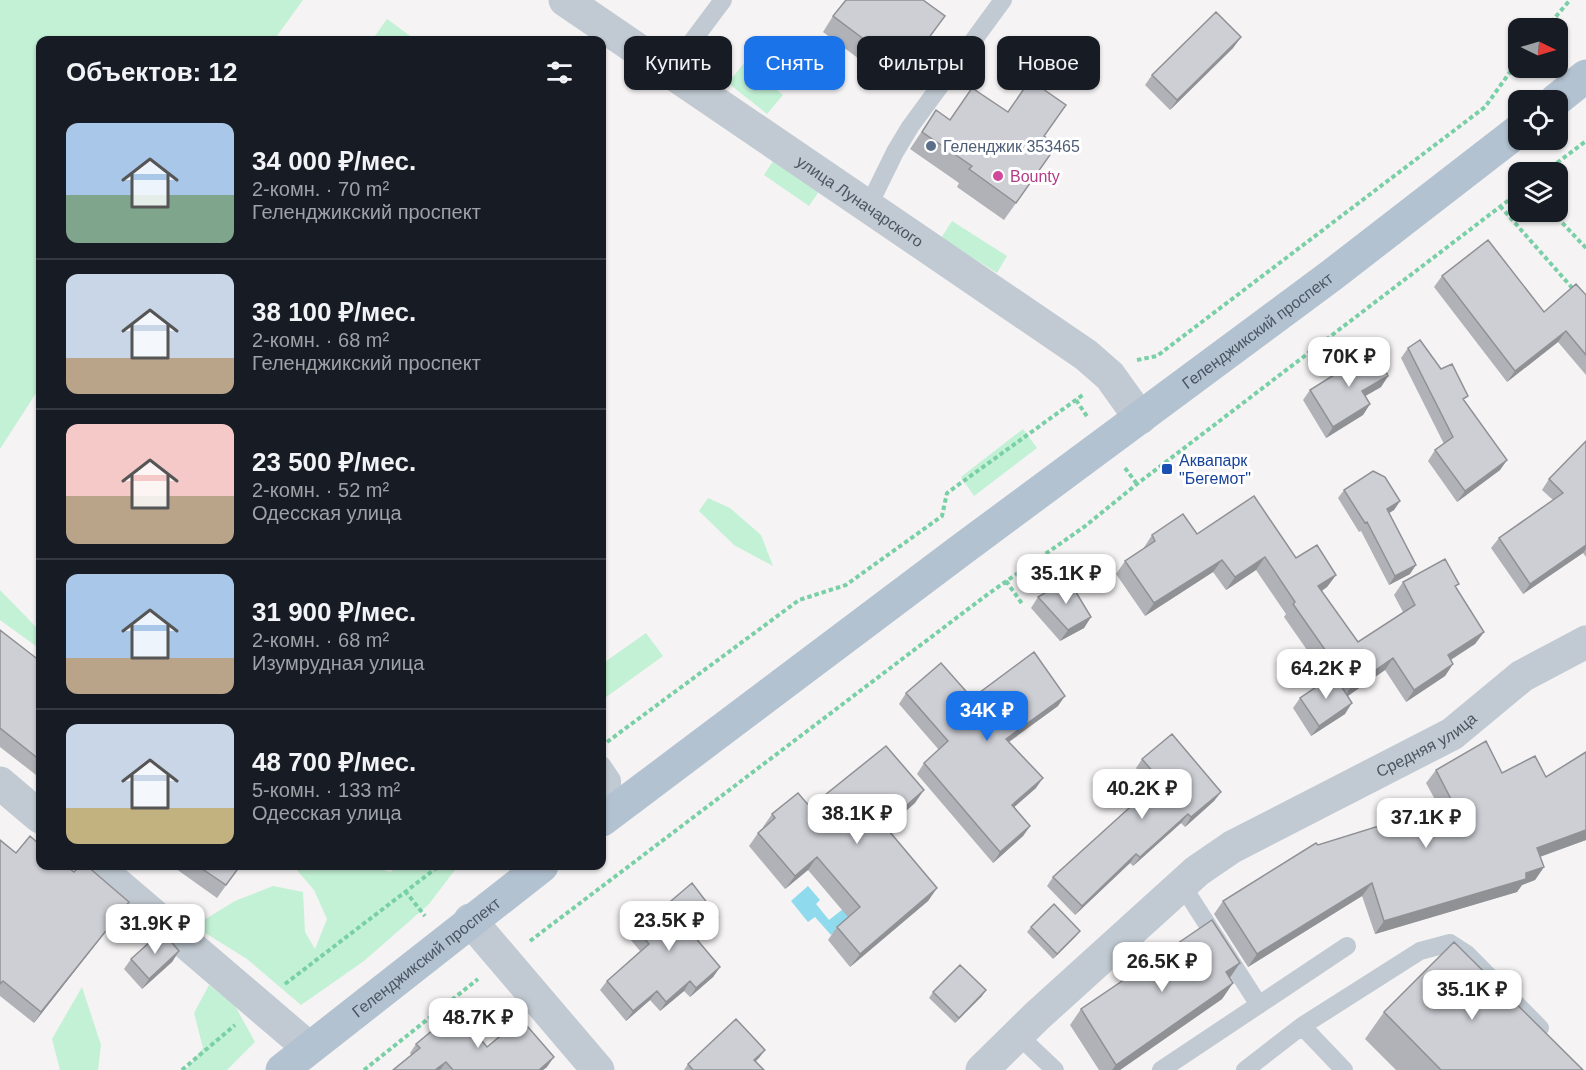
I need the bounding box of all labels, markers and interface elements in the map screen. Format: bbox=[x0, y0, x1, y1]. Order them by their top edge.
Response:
north arrow bbox=[1508, 18, 1568, 78]
map controls bbox=[1508, 18, 1568, 222]
chip: Купить bbox=[624, 36, 732, 90]
chip: Снять bbox=[744, 36, 845, 90]
chip: Фильтры bbox=[857, 36, 985, 90]
chip: Новое bbox=[997, 36, 1100, 90]
icon: filters bbox=[543, 56, 576, 89]
text: Объектов: 12 bbox=[66, 57, 237, 87]
button: locate bbox=[1508, 90, 1568, 150]
place label: Геленджик 353465 bbox=[943, 138, 1080, 155]
marker: Геленджик 353465 bbox=[924, 139, 938, 153]
text: 34 000 ₽/мес. bbox=[252, 146, 416, 176]
icon: home bbox=[114, 147, 186, 219]
street label: улица Луначарского bbox=[794, 152, 927, 250]
button: layers bbox=[1508, 162, 1568, 222]
place label: Bounty bbox=[1010, 168, 1060, 185]
marker: Bounty bbox=[991, 169, 1005, 183]
text: 2-комн. · 70 m² bbox=[252, 178, 389, 200]
text: Геленджикский проспект bbox=[252, 201, 481, 223]
street label: Геленджикский проспект bbox=[1179, 269, 1336, 392]
text: 38 100 ₽/мес. bbox=[252, 297, 416, 327]
icon: home bbox=[114, 298, 186, 370]
text: 2-комн. · 68 m² bbox=[252, 329, 389, 351]
pin: 70K ₽ bbox=[1307, 337, 1391, 388]
text: 70K ₽ bbox=[1322, 345, 1376, 367]
text: Геленджикский проспект bbox=[252, 352, 481, 374]
text: 23 500 ₽/мес. bbox=[252, 447, 416, 477]
icon: home bbox=[114, 448, 186, 520]
place label: Аквапарк "Бегемот" bbox=[1179, 452, 1251, 487]
marker: Аквапарк "Бегемот" bbox=[1160, 462, 1174, 476]
text: 2-комн. · 52 m² bbox=[252, 479, 389, 501]
text: Одесская улица bbox=[252, 502, 402, 524]
pin: 35.1K ₽ bbox=[1011, 554, 1121, 605]
text: 35.1K ₽ bbox=[1031, 562, 1101, 584]
text: 31 900 ₽/мес. bbox=[252, 597, 416, 627]
icon: home bbox=[114, 598, 186, 670]
text: 2-комн. · 68 m² bbox=[252, 629, 389, 651]
pin: 64.2K ₽ bbox=[1271, 649, 1381, 700]
text: Изумрудная улица bbox=[252, 652, 424, 674]
text: 64.2K ₽ bbox=[1291, 657, 1361, 679]
pin: 34K ₽ bbox=[945, 691, 1029, 742]
text: 34K ₽ bbox=[960, 699, 1014, 721]
street label: Средняя улица bbox=[1373, 709, 1480, 780]
text: 48 700 ₽/мес. bbox=[252, 747, 416, 777]
icon: home bbox=[114, 748, 186, 820]
pin: 40.2K ₽ bbox=[1087, 769, 1197, 820]
text: 40.2K ₽ bbox=[1107, 777, 1177, 799]
text: 5-комн. · 133 m² bbox=[252, 779, 400, 801]
pin: 38.1K ₽ bbox=[802, 794, 912, 845]
pin: 37.1K ₽ bbox=[1371, 798, 1481, 849]
text: Одесская улица bbox=[252, 802, 402, 824]
text: 38.1K ₽ bbox=[822, 802, 892, 824]
text: 37.1K ₽ bbox=[1391, 806, 1461, 828]
street label: Геленджикский проспект bbox=[349, 893, 504, 1020]
pin: 23.5K ₽ bbox=[614, 901, 724, 952]
pin: 31.9K ₽ bbox=[100, 904, 210, 955]
text: 23.5K ₽ bbox=[634, 909, 704, 931]
text: 31.9K ₽ bbox=[120, 912, 190, 934]
pin: 26.5K ₽ bbox=[1107, 942, 1217, 993]
text: 26.5K ₽ bbox=[1127, 950, 1197, 972]
pin: 35.1K ₽ bbox=[1417, 970, 1527, 1021]
text: 35.1K ₽ bbox=[1437, 978, 1507, 1000]
pin: 48.7K ₽ bbox=[423, 998, 533, 1049]
text: 48.7K ₽ bbox=[443, 1006, 513, 1028]

